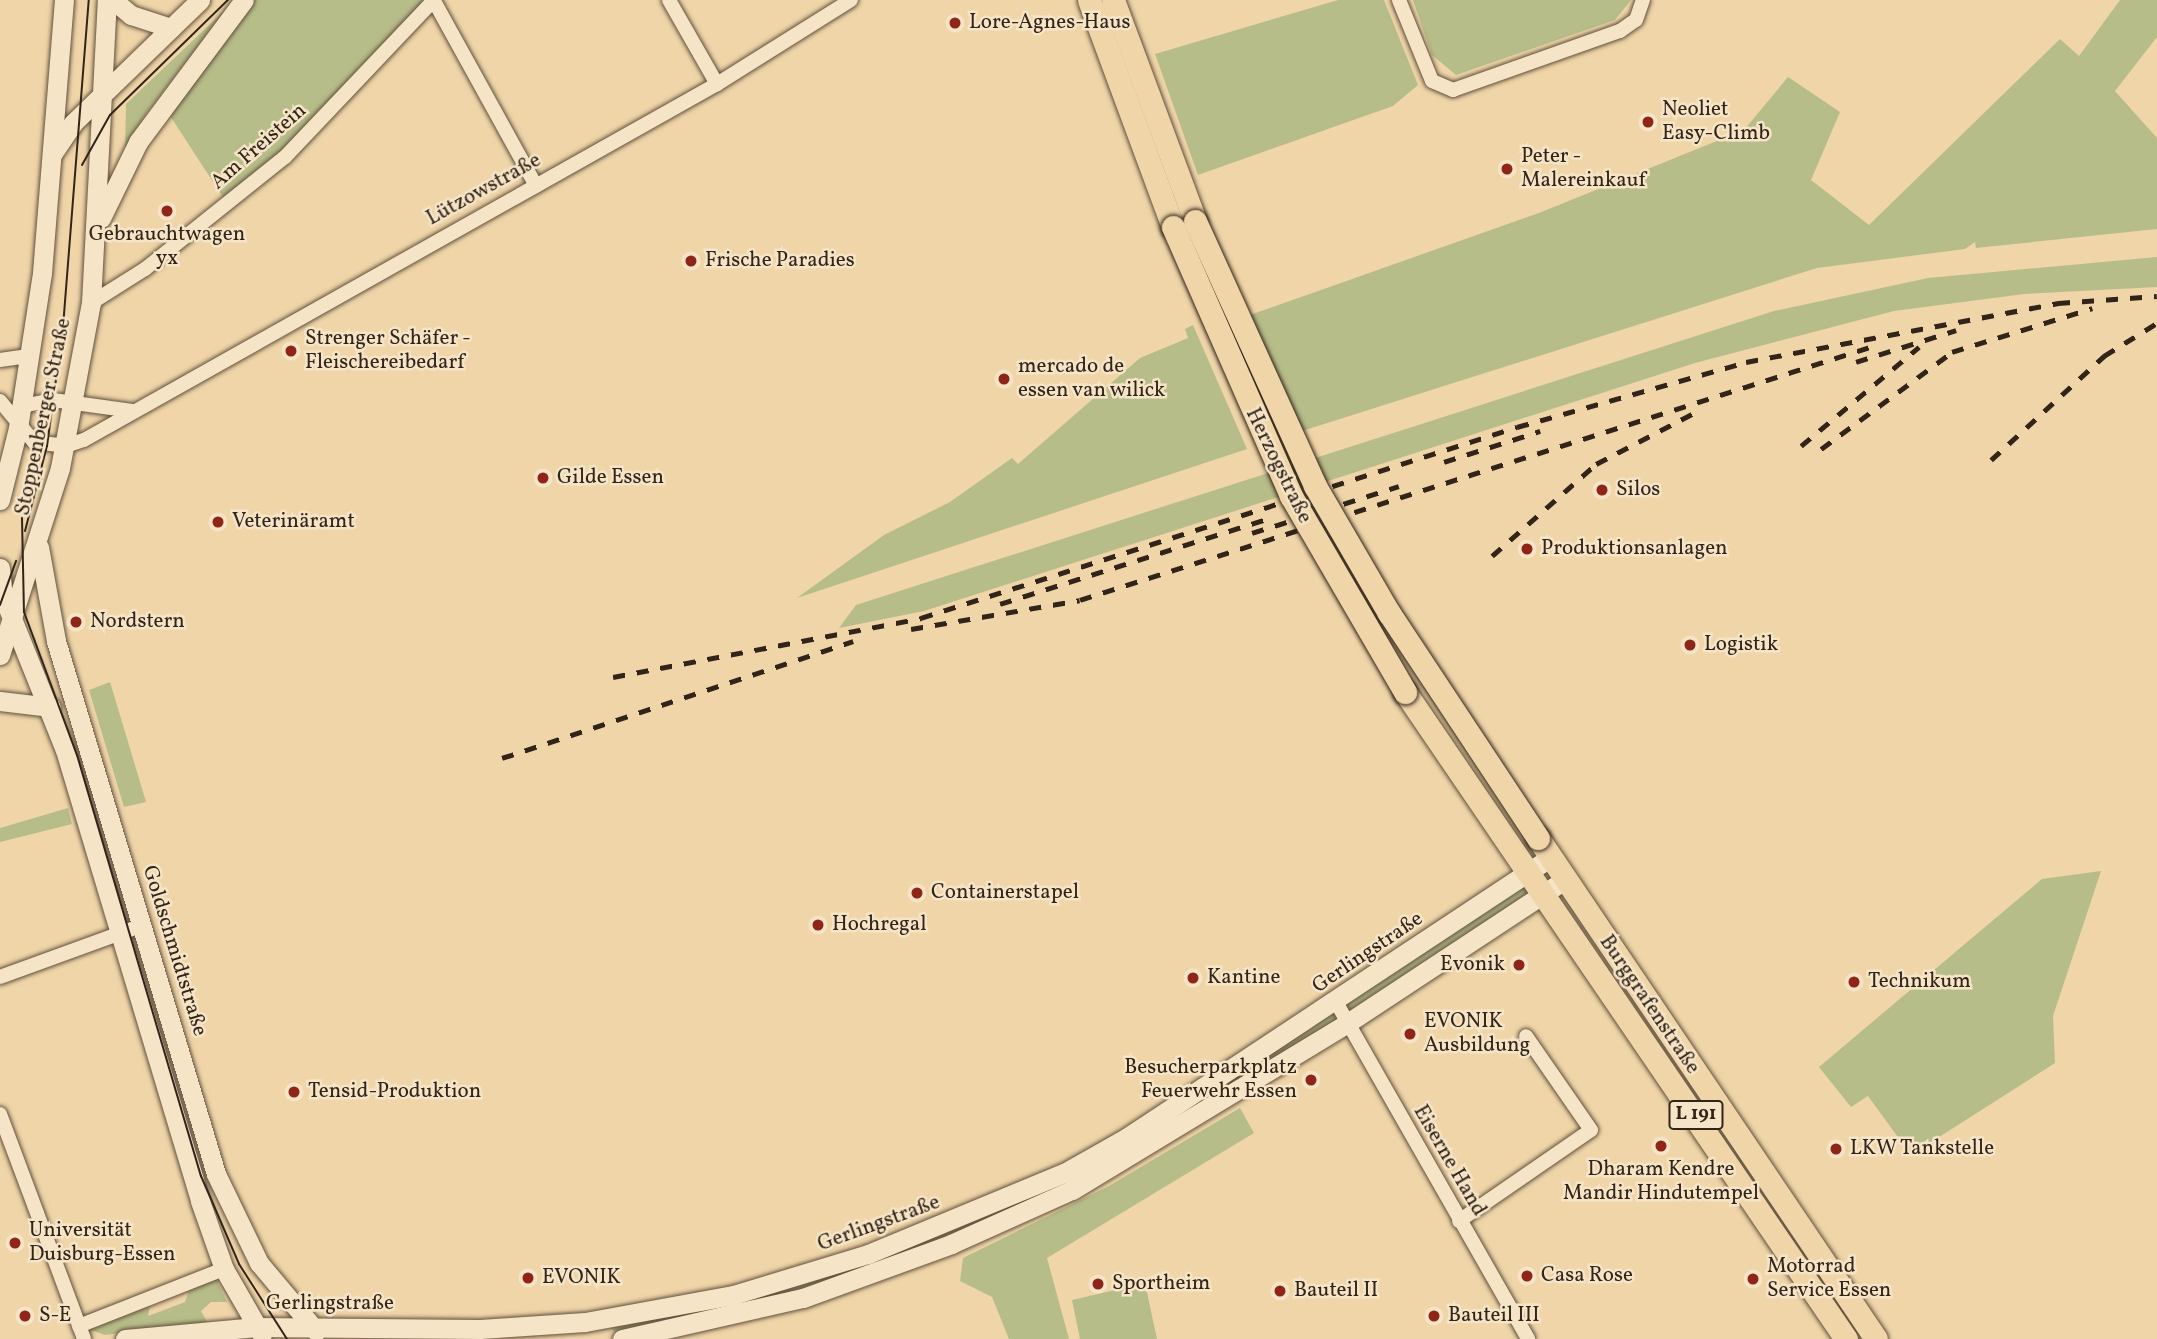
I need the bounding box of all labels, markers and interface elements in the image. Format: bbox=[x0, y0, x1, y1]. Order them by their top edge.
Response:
place label: Lore-Agnes-Haus bbox=[969, 10, 1130, 36]
marker: Lore-Agnes-Haus bbox=[947, 15, 963, 31]
place label: Neoliet Easy-Climb bbox=[1662, 97, 1770, 147]
street label: Am Freistein bbox=[206, 99, 312, 195]
marker: Neoliet Easy-Climb bbox=[1640, 114, 1656, 130]
place label: Peter - Malereinkauf bbox=[1521, 144, 1646, 194]
street label: Lützowstraße bbox=[422, 148, 546, 232]
marker: Peter - Malereinkauf bbox=[1499, 161, 1515, 177]
marker: Gebrauchtwagen yx bbox=[159, 203, 175, 219]
place label: Gebrauchtwagen yx bbox=[89, 222, 245, 272]
place label: Frische Paradies bbox=[705, 248, 855, 274]
marker: Frische Paradies bbox=[683, 253, 699, 269]
street label: Stoppenberger Straße bbox=[11, 316, 77, 518]
place label: Strenger Schäfer - Fleischereibedarf bbox=[305, 326, 471, 376]
marker: Strenger Schäfer - Fleischereibedarf bbox=[283, 343, 299, 359]
place label: mercado de essen van wilick bbox=[1018, 354, 1166, 404]
marker: mercado de essen van wilick bbox=[996, 371, 1012, 387]
street label: Herzogstraße bbox=[1239, 404, 1317, 528]
place label: Gilde Essen bbox=[557, 465, 664, 491]
marker: Gilde Essen bbox=[535, 470, 551, 486]
place label: Silos bbox=[1616, 477, 1660, 503]
marker: Silos bbox=[1594, 482, 1610, 498]
place label: Veterinäramt bbox=[232, 509, 355, 535]
marker: Veterinäramt bbox=[210, 514, 226, 530]
place label: Produktionsanlagen bbox=[1541, 536, 1728, 562]
marker: Produktionsanlagen bbox=[1519, 541, 1535, 557]
place label: Nordstern bbox=[90, 609, 185, 635]
marker: Nordstern bbox=[68, 614, 84, 630]
place label: Logistik bbox=[1704, 632, 1778, 658]
marker: Logistik bbox=[1682, 637, 1698, 653]
street label: Goldschmidtstraße bbox=[136, 863, 212, 1039]
place label: Containerstapel bbox=[931, 880, 1079, 906]
marker: Containerstapel bbox=[909, 885, 925, 901]
street label: Gerlingstraße bbox=[1308, 907, 1428, 999]
place label: Hochregal bbox=[832, 912, 927, 938]
marker: Hochregal bbox=[810, 917, 826, 933]
street label: Burggrafenstraße bbox=[1593, 931, 1705, 1079]
place label: Evonik bbox=[1440, 952, 1505, 978]
marker: Evonik bbox=[1511, 957, 1527, 973]
place label: Kantine bbox=[1207, 965, 1280, 991]
place label: Technikum bbox=[1868, 969, 1971, 995]
marker: Kantine bbox=[1185, 970, 1201, 986]
marker: Technikum bbox=[1846, 974, 1862, 990]
place label: EVONIK Ausbildung bbox=[1424, 1009, 1530, 1059]
marker: EVONIK Ausbildung bbox=[1402, 1026, 1418, 1042]
place label: Besucherparkplatz Feuerwehr Essen bbox=[1124, 1055, 1297, 1105]
marker: Besucherparkplatz Feuerwehr Essen bbox=[1303, 1072, 1319, 1088]
place label: Tensid-Produktion bbox=[308, 1079, 481, 1105]
marker: Tensid-Produktion bbox=[286, 1084, 302, 1100]
road number: L 191 bbox=[1668, 1100, 1724, 1130]
street label: Eiserne Hand bbox=[1407, 1101, 1491, 1221]
place label: LKW Tankstelle bbox=[1850, 1136, 1995, 1162]
marker: Dharam Kendre Mandir Hindutempel bbox=[1653, 1138, 1669, 1154]
marker: LKW Tankstelle bbox=[1828, 1141, 1844, 1157]
place label: Dharam Kendre Mandir Hindutempel bbox=[1563, 1157, 1759, 1207]
street label: Gerlingstraße bbox=[815, 1190, 943, 1258]
place label: Universität Duisburg-Essen bbox=[29, 1218, 176, 1268]
marker: Universität Duisburg-Essen bbox=[7, 1235, 23, 1251]
place label: Motorrad Service Essen bbox=[1767, 1254, 1891, 1304]
place label: Casa Rose bbox=[1541, 1263, 1633, 1289]
place label: EVONIK bbox=[542, 1265, 621, 1291]
marker: Casa Rose bbox=[1519, 1268, 1535, 1284]
marker: EVONIK bbox=[520, 1270, 536, 1286]
place label: Sportheim bbox=[1112, 1271, 1210, 1297]
marker: Motorrad Service Essen bbox=[1745, 1271, 1761, 1287]
marker: Sportheim bbox=[1090, 1276, 1106, 1292]
place label: Bauteil II bbox=[1294, 1278, 1378, 1304]
marker: Bauteil II bbox=[1272, 1283, 1288, 1299]
street label: Gerlingstraße bbox=[266, 1291, 394, 1317]
place label: S-E bbox=[39, 1303, 71, 1329]
place label: Bauteil III bbox=[1448, 1303, 1540, 1329]
marker: S-E bbox=[17, 1308, 33, 1324]
marker: Bauteil III bbox=[1426, 1308, 1442, 1324]

